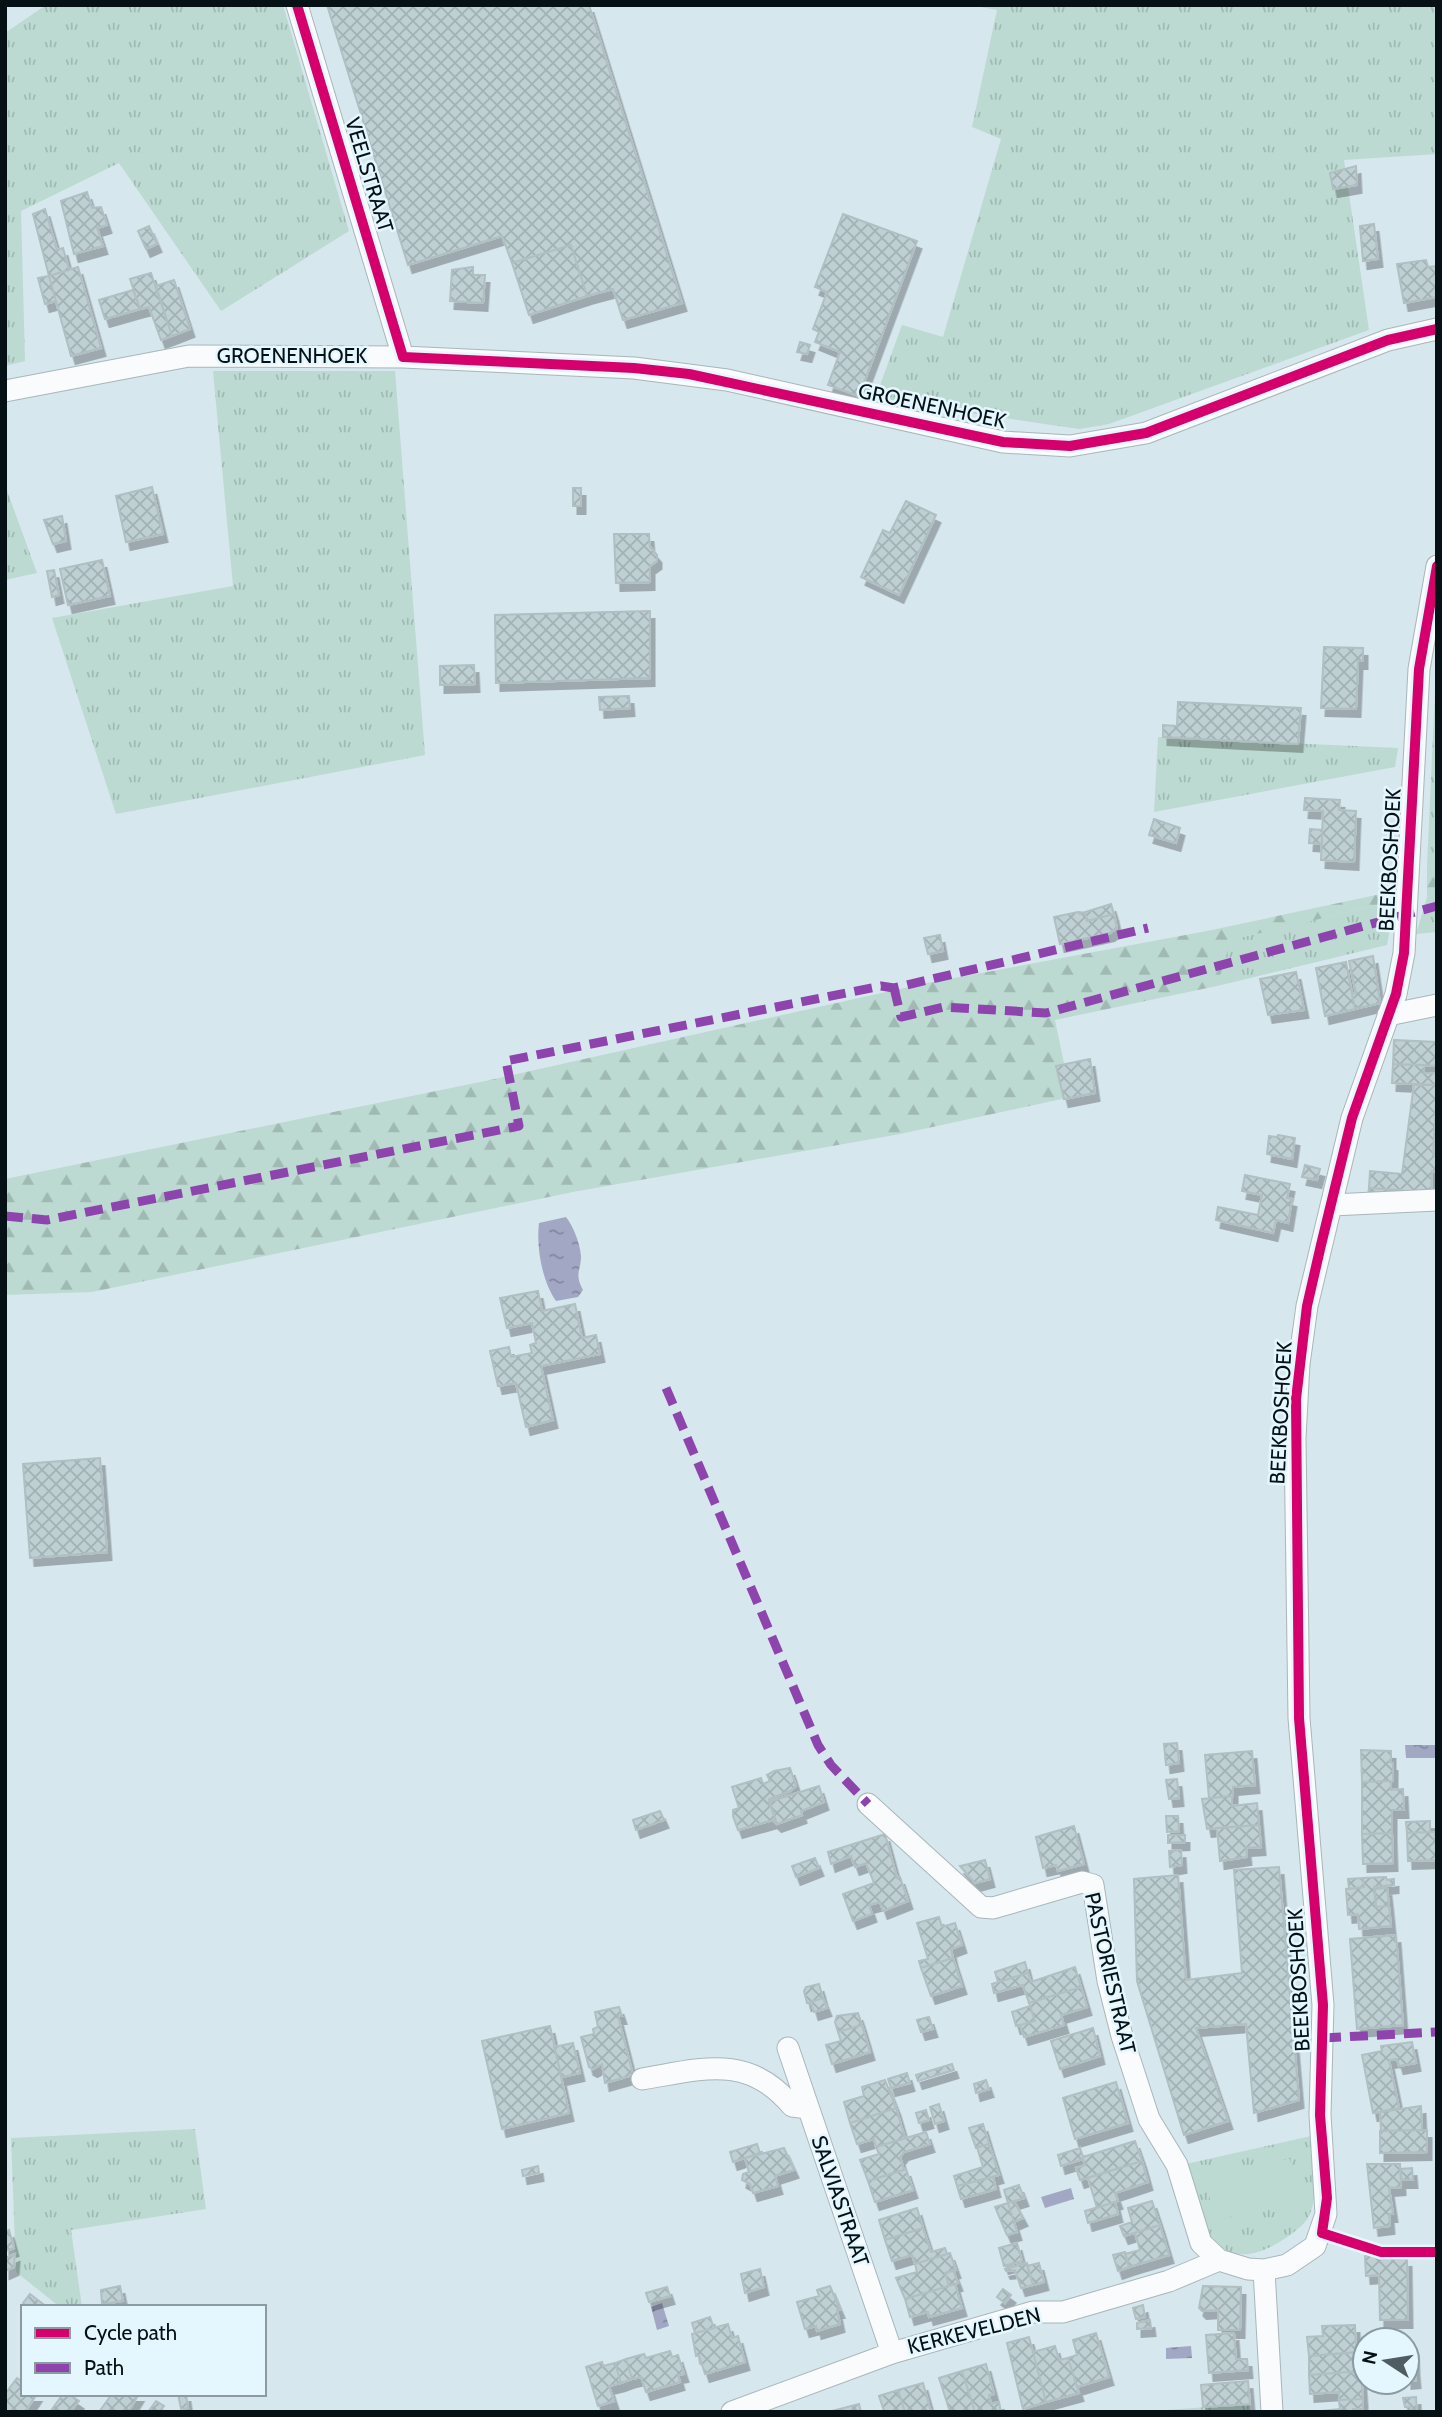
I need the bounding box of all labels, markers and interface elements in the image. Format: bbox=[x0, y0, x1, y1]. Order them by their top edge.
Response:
street label: VEELSTRAAT bbox=[340, 114, 399, 235]
street label: GROENENHOEK bbox=[217, 343, 367, 368]
street label: GROENENHOEK bbox=[856, 378, 1008, 433]
street label: BEEKBOSHOEK bbox=[1373, 788, 1406, 932]
street label: BEEKBOSHOEK bbox=[1264, 1341, 1297, 1485]
street label: PASTORIESTRAAT bbox=[1080, 1890, 1141, 2056]
street label: BEEKBOSHOEK bbox=[1282, 1908, 1315, 2052]
street label: SALVIASTRAAT bbox=[806, 2132, 875, 2270]
street label: KERKEVELDEN bbox=[905, 2302, 1043, 2359]
legend bbox=[21, 2305, 266, 2396]
text: Cycle path bbox=[84, 2320, 177, 2345]
north arrow bbox=[1351, 2326, 1421, 2396]
text: N bbox=[1357, 2349, 1383, 2367]
text: Path bbox=[84, 2355, 124, 2380]

